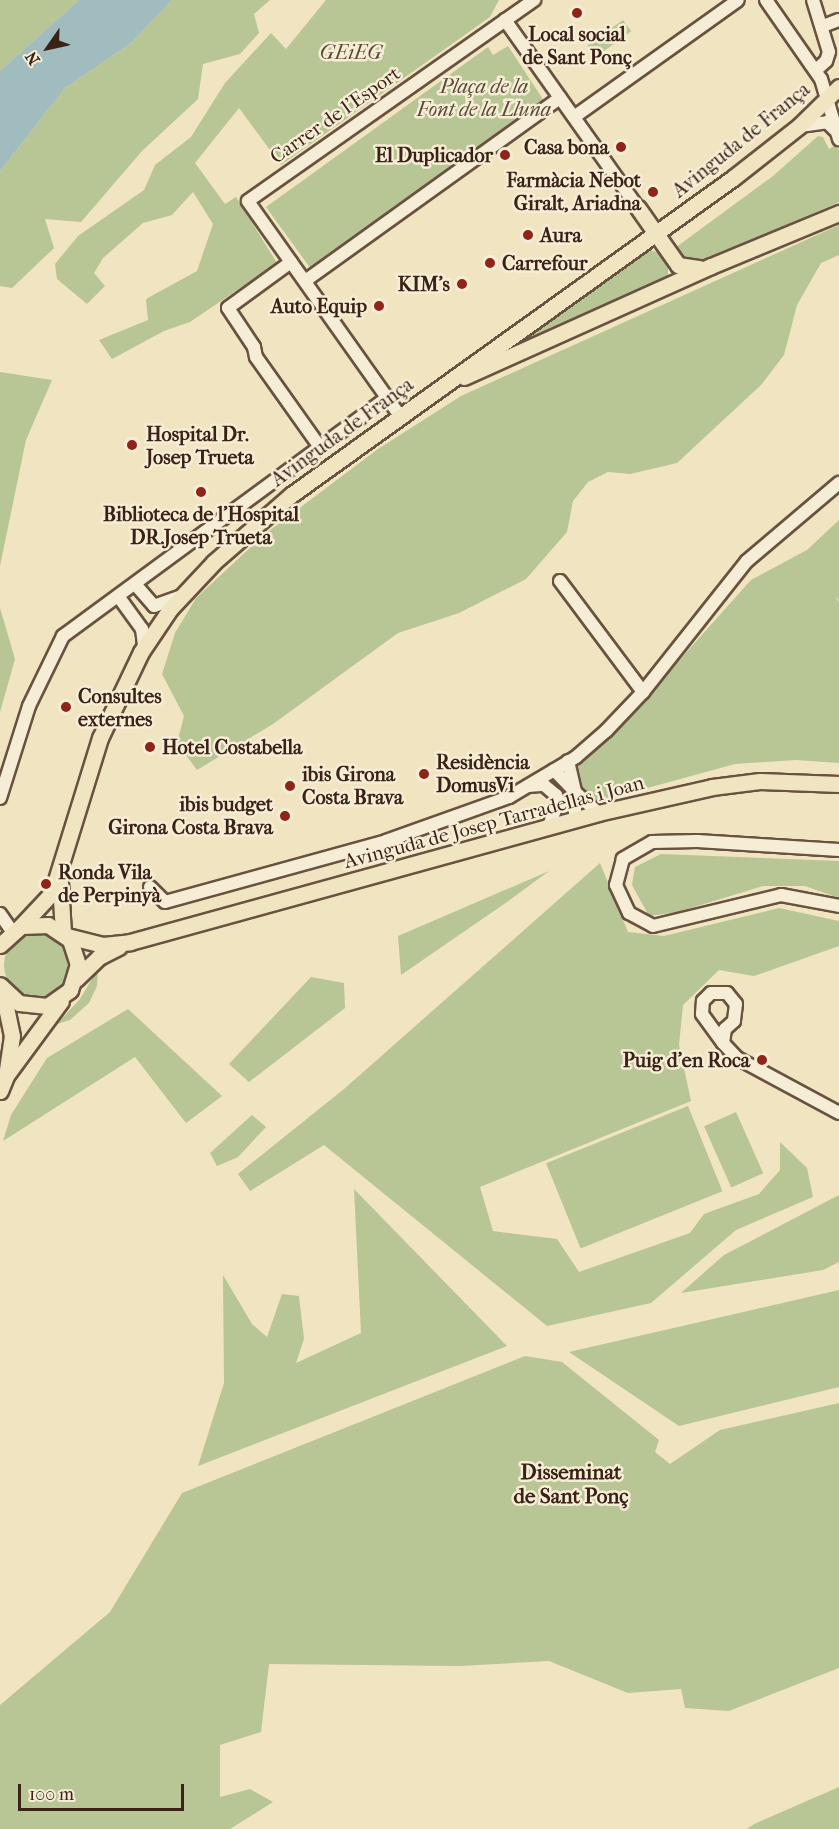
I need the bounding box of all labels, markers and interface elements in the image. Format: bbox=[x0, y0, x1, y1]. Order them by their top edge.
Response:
marker: Local social de Sant Ponç bbox=[570, 6, 584, 20]
north arrow bbox=[18, 18, 78, 78]
place label: Local social de Sant Ponç bbox=[522, 22, 632, 69]
park label: GEiEG bbox=[320, 40, 382, 64]
text: N bbox=[21, 48, 44, 69]
street label: Carrer de l'Esport bbox=[265, 61, 405, 169]
park label: Plaça de la Font de la Lluna bbox=[417, 75, 551, 122]
street label: Avinguda de França bbox=[667, 77, 815, 203]
place label: Casa bona bbox=[524, 135, 609, 159]
marker: Casa bona bbox=[614, 140, 628, 154]
place label: El Duplicador bbox=[375, 143, 493, 167]
marker: El Duplicador bbox=[498, 148, 512, 162]
place label: Farmàcia Nebot Giralt, Ariadna bbox=[506, 168, 641, 215]
marker: Farmàcia Nebot Giralt, Ariadna bbox=[646, 185, 660, 199]
place label: Aura bbox=[540, 223, 582, 247]
marker: Aura bbox=[521, 228, 535, 242]
place label: Carrefour bbox=[502, 251, 588, 275]
marker: Carrefour bbox=[483, 256, 497, 270]
place label: KIM's bbox=[398, 272, 450, 296]
marker: KIM's bbox=[455, 277, 469, 291]
place label: Auto Equip bbox=[271, 294, 367, 318]
marker: Auto Equip bbox=[372, 299, 386, 313]
street label: Avinguda de França bbox=[266, 372, 418, 492]
place label: Hospital Dr. Josep Trueta bbox=[146, 422, 254, 469]
marker: Hospital Dr. Josep Trueta bbox=[123, 436, 141, 454]
marker: Biblioteca de l'Hospital DR.Josep Trueta bbox=[194, 485, 208, 499]
place label: Biblioteca de l'Hospital DR.Josep Trueta bbox=[103, 502, 299, 549]
place label: Consultes externes bbox=[78, 684, 162, 731]
marker: Consultes externes bbox=[59, 700, 73, 714]
place label: Hotel Costabella bbox=[162, 735, 302, 759]
marker: Hotel Costabella bbox=[143, 740, 157, 754]
place label: Residència DomusVi bbox=[436, 750, 530, 797]
place label: ibis Girona Costa Brava bbox=[302, 762, 403, 809]
marker: Residència DomusVi bbox=[417, 767, 431, 781]
street label: Avinguda de Josep Tarradellas i Joan bbox=[341, 770, 647, 874]
marker: ibis Girona Costa Brava bbox=[283, 779, 297, 793]
place label: ibis budget Girona Costa Brava bbox=[108, 792, 273, 839]
marker: ibis budget Girona Costa Brava bbox=[278, 809, 292, 823]
place label: Ronda Vila de Perpinyà bbox=[58, 861, 161, 908]
marker: Ronda Vila de Perpinyà bbox=[39, 877, 53, 891]
place label: Puig d'en Roca bbox=[623, 1048, 750, 1072]
marker: Puig d'en Roca bbox=[755, 1053, 769, 1067]
district label: Disseminat de Sant Ponç bbox=[514, 1459, 628, 1509]
scale bar bbox=[21, 1772, 188, 1810]
text: 100 m bbox=[29, 1784, 74, 1805]

